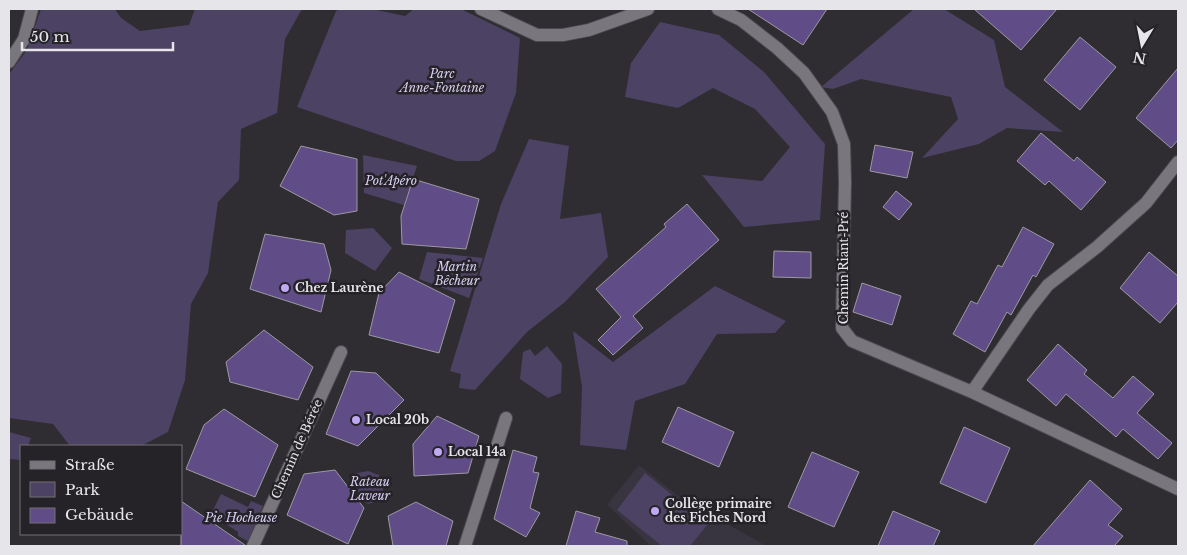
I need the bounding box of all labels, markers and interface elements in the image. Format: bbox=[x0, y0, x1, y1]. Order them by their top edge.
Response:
scale bar bbox=[22, 20, 174, 52]
north arrow bbox=[1117, 20, 1167, 70]
text: 50 m bbox=[30, 27, 70, 46]
text: N bbox=[1132, 48, 1148, 68]
park label: Parc Anne-Fontaine bbox=[398, 66, 485, 95]
park label: Pot'Apéro bbox=[364, 173, 417, 188]
street label: Chemin Riant-Pré bbox=[836, 212, 851, 324]
park label: Martin Bêcheur bbox=[434, 259, 480, 288]
place label: Chez Laurène bbox=[295, 280, 384, 295]
marker: Chez Laurène bbox=[279, 282, 291, 294]
street label: Chemin de Bérée bbox=[268, 397, 325, 501]
place label: Local 20b bbox=[366, 412, 429, 427]
marker: Local 20b bbox=[350, 414, 362, 426]
place label: Local 14a bbox=[448, 444, 506, 459]
legend bbox=[20, 445, 182, 535]
marker: Local 14a bbox=[432, 446, 444, 458]
text: Straße bbox=[65, 455, 115, 474]
park label: Rateau Laveur bbox=[349, 474, 391, 503]
text: Park bbox=[65, 480, 101, 499]
place label: Collège primaire des Fiches Nord bbox=[665, 496, 772, 525]
text: Gebäude bbox=[65, 505, 134, 524]
marker: Collège primaire des Fiches Nord bbox=[649, 505, 661, 517]
park label: Pie Hocheuse bbox=[204, 510, 278, 525]

